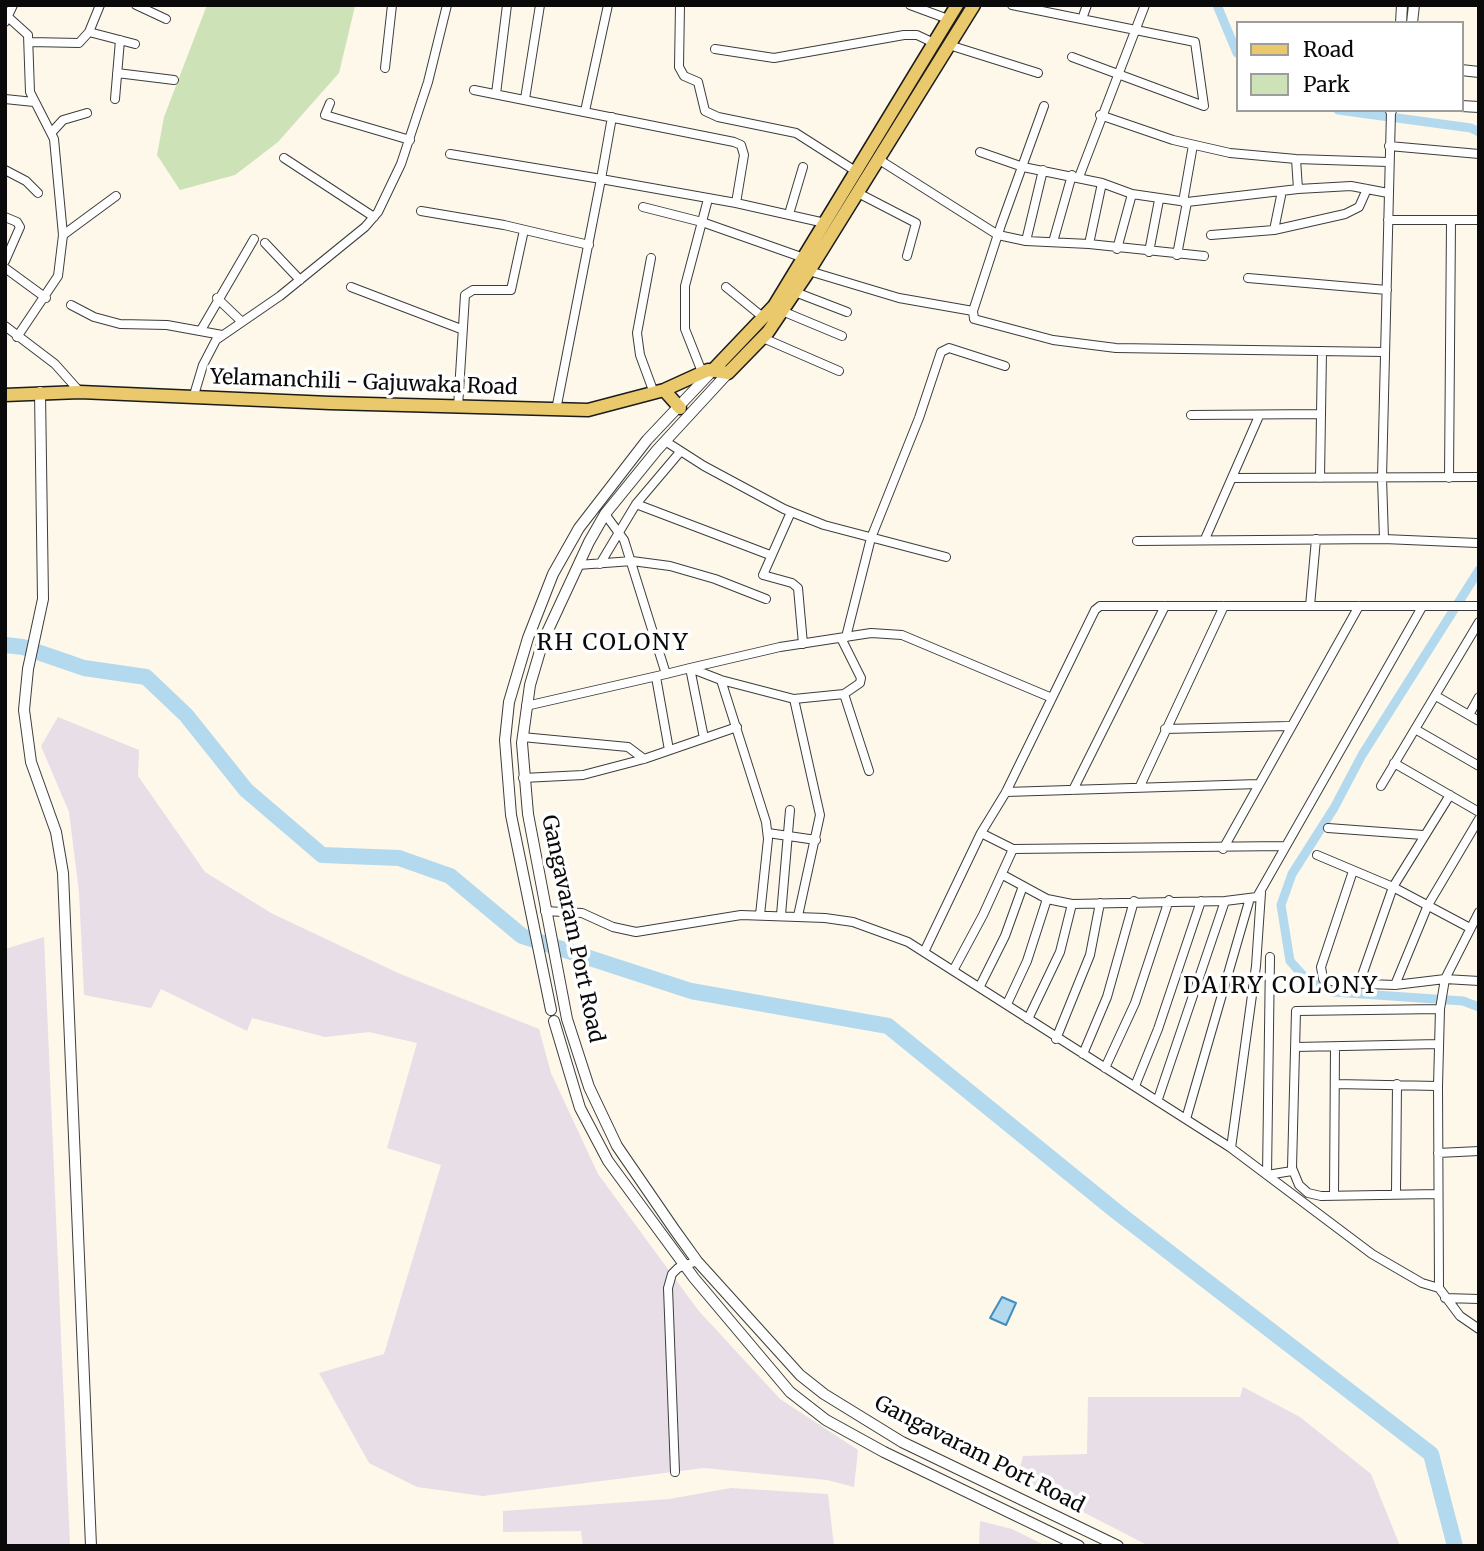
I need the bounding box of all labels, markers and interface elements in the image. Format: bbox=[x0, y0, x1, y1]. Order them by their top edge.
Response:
legend bbox=[1236, 21, 1463, 112]
text: Road bbox=[1303, 36, 1354, 63]
text: Park bbox=[1303, 71, 1350, 98]
street label: Yelamanchili - Gajuwaka Road bbox=[210, 365, 518, 401]
district label: RH COLONY bbox=[538, 629, 688, 657]
street label: Gangavaram Port Road bbox=[536, 813, 608, 1045]
district label: DAIRY COLONY bbox=[1185, 972, 1377, 1000]
street label: Gangavaram Port Road bbox=[870, 1391, 1088, 1519]

